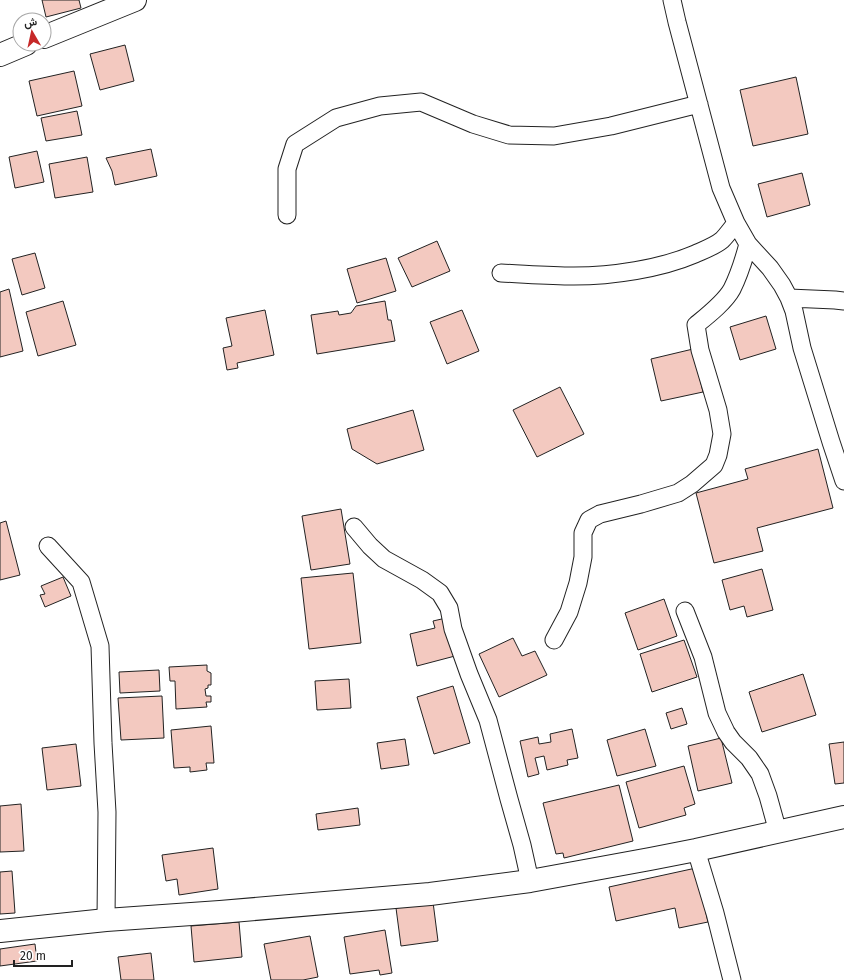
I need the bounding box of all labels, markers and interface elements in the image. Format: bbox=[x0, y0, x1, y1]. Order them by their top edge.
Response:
north arrow bbox=[12, 12, 52, 52]
text: ش bbox=[23, 15, 38, 30]
scale bar bbox=[14, 942, 72, 968]
text: 20 m bbox=[20, 949, 46, 963]

